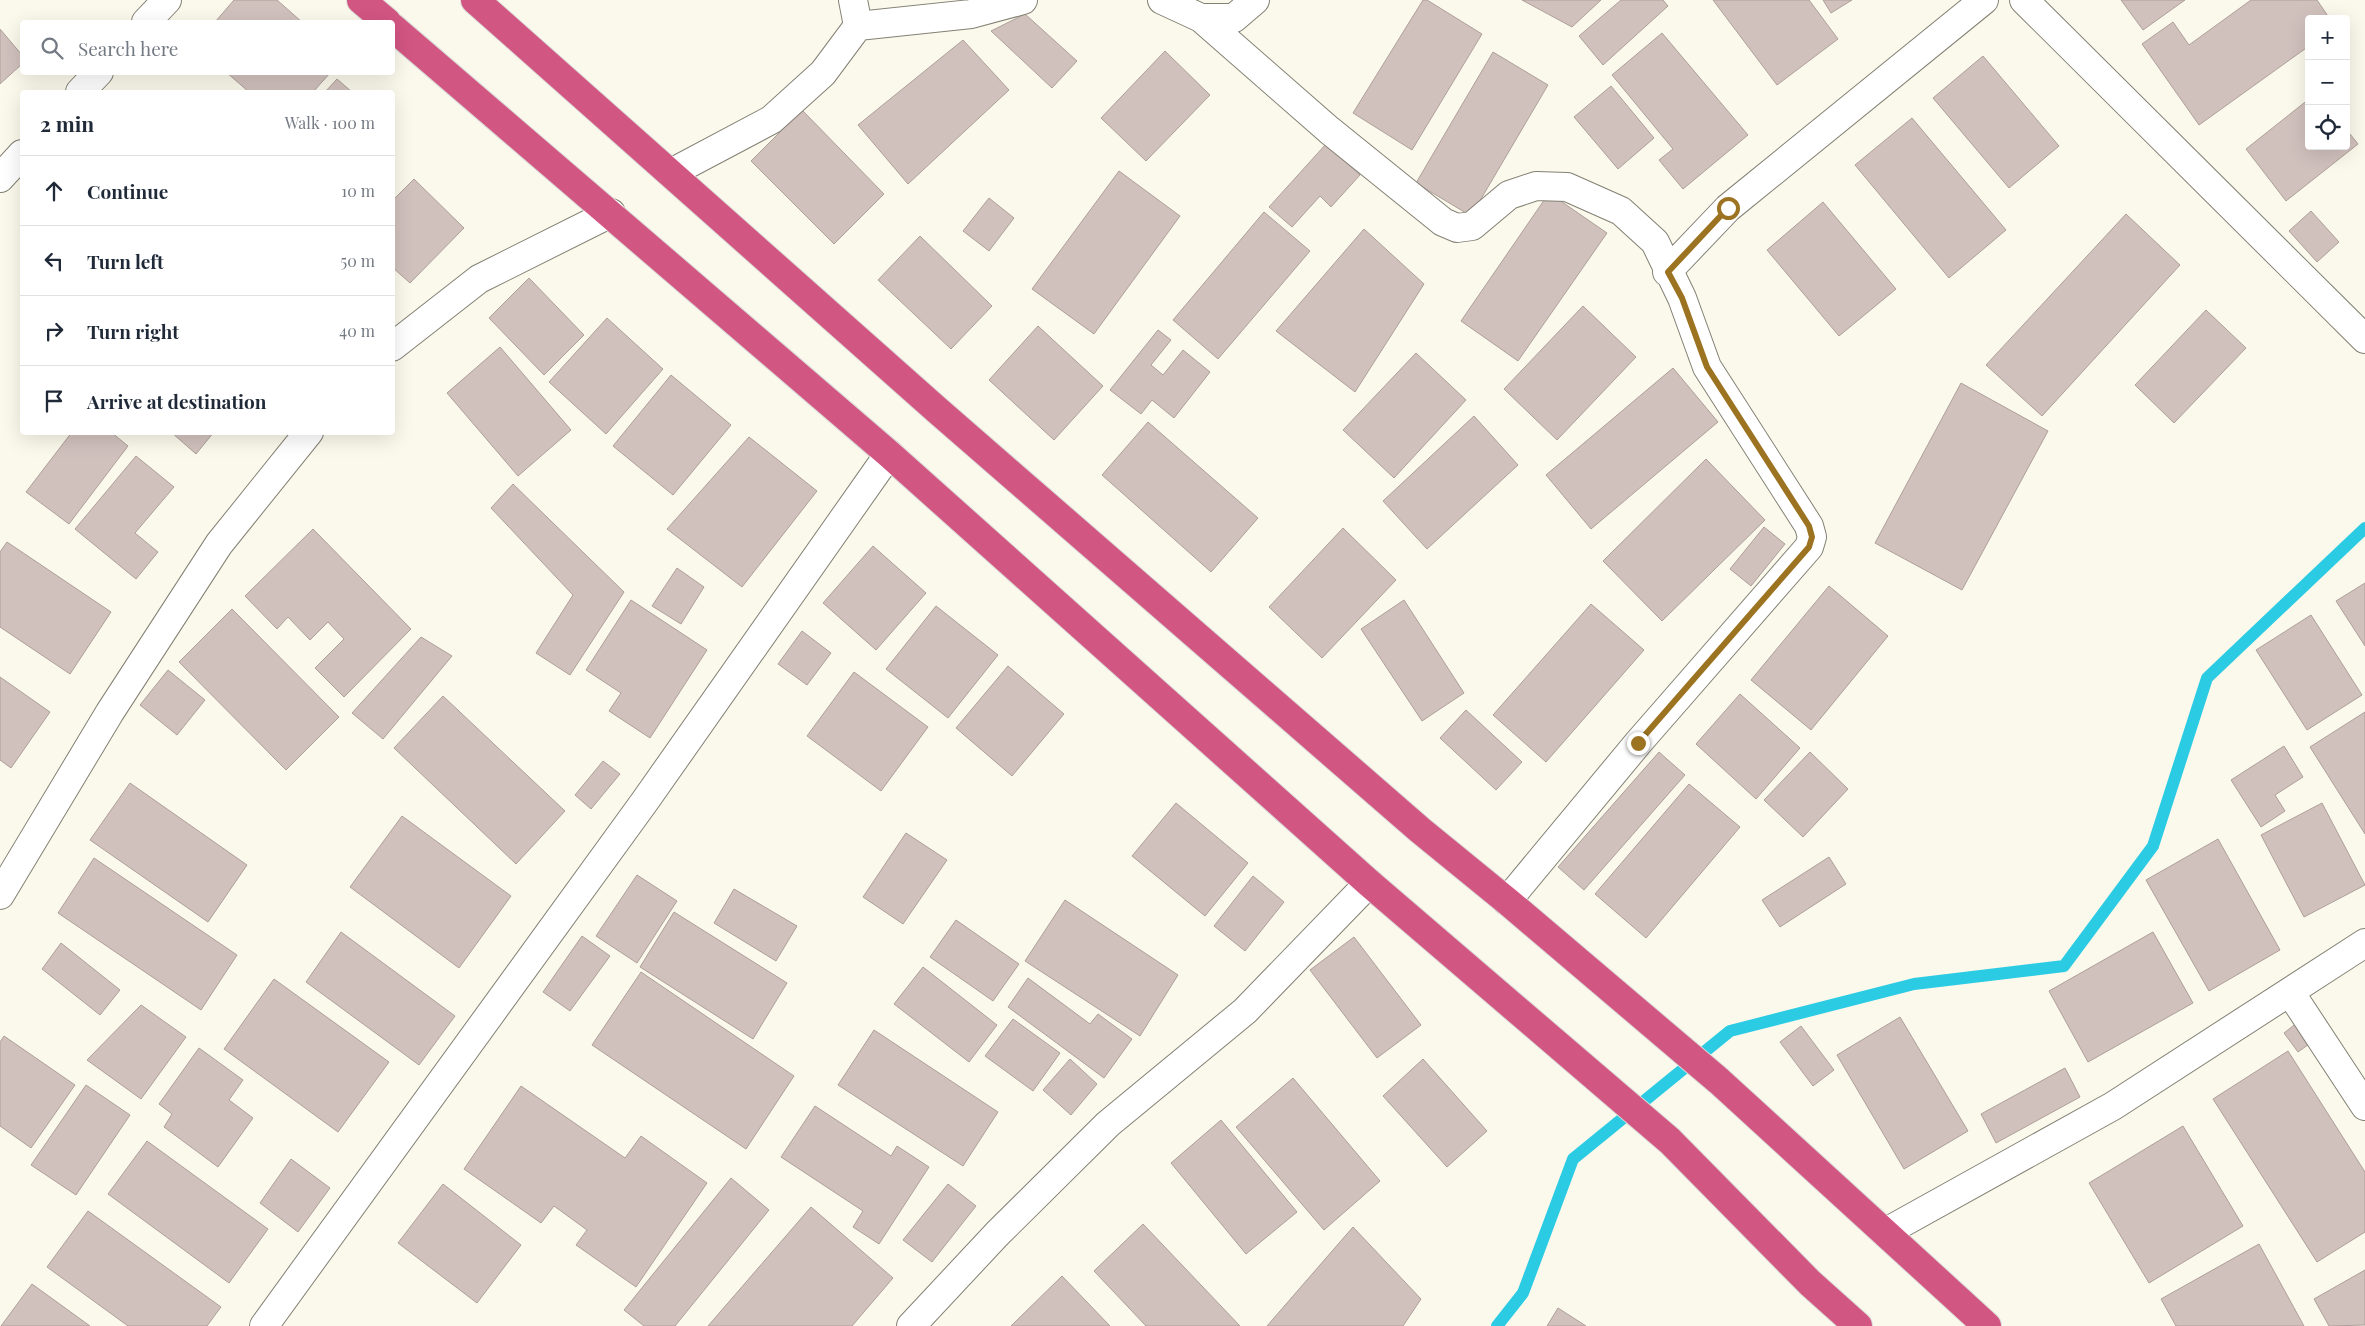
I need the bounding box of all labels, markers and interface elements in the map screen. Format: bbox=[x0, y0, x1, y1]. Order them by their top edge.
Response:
map controls bbox=[2305, 15, 2350, 150]
button: + bbox=[2305, 15, 2350, 60]
search box bbox=[20, 20, 395, 75]
icon: search bbox=[38, 34, 66, 62]
text: Search here bbox=[78, 35, 178, 61]
button: − bbox=[2305, 60, 2350, 105]
button: locate bbox=[2305, 105, 2350, 150]
text: 2 min bbox=[40, 109, 94, 137]
text: Walk · 100 m bbox=[285, 112, 375, 133]
icon: ahead bbox=[40, 177, 68, 205]
text: Continue bbox=[87, 178, 168, 204]
text: 10 m bbox=[341, 180, 375, 201]
route start bbox=[1717, 197, 1740, 220]
icon: left bbox=[40, 247, 68, 275]
text: Turn left bbox=[87, 248, 164, 274]
text: 50 m bbox=[341, 250, 375, 271]
icon: right bbox=[40, 317, 68, 345]
text: Turn right bbox=[87, 318, 179, 344]
text: 40 m bbox=[339, 320, 375, 341]
icon: arrive bbox=[40, 387, 68, 415]
text: Arrive at destination bbox=[87, 388, 267, 414]
route end bbox=[1627, 732, 1650, 755]

